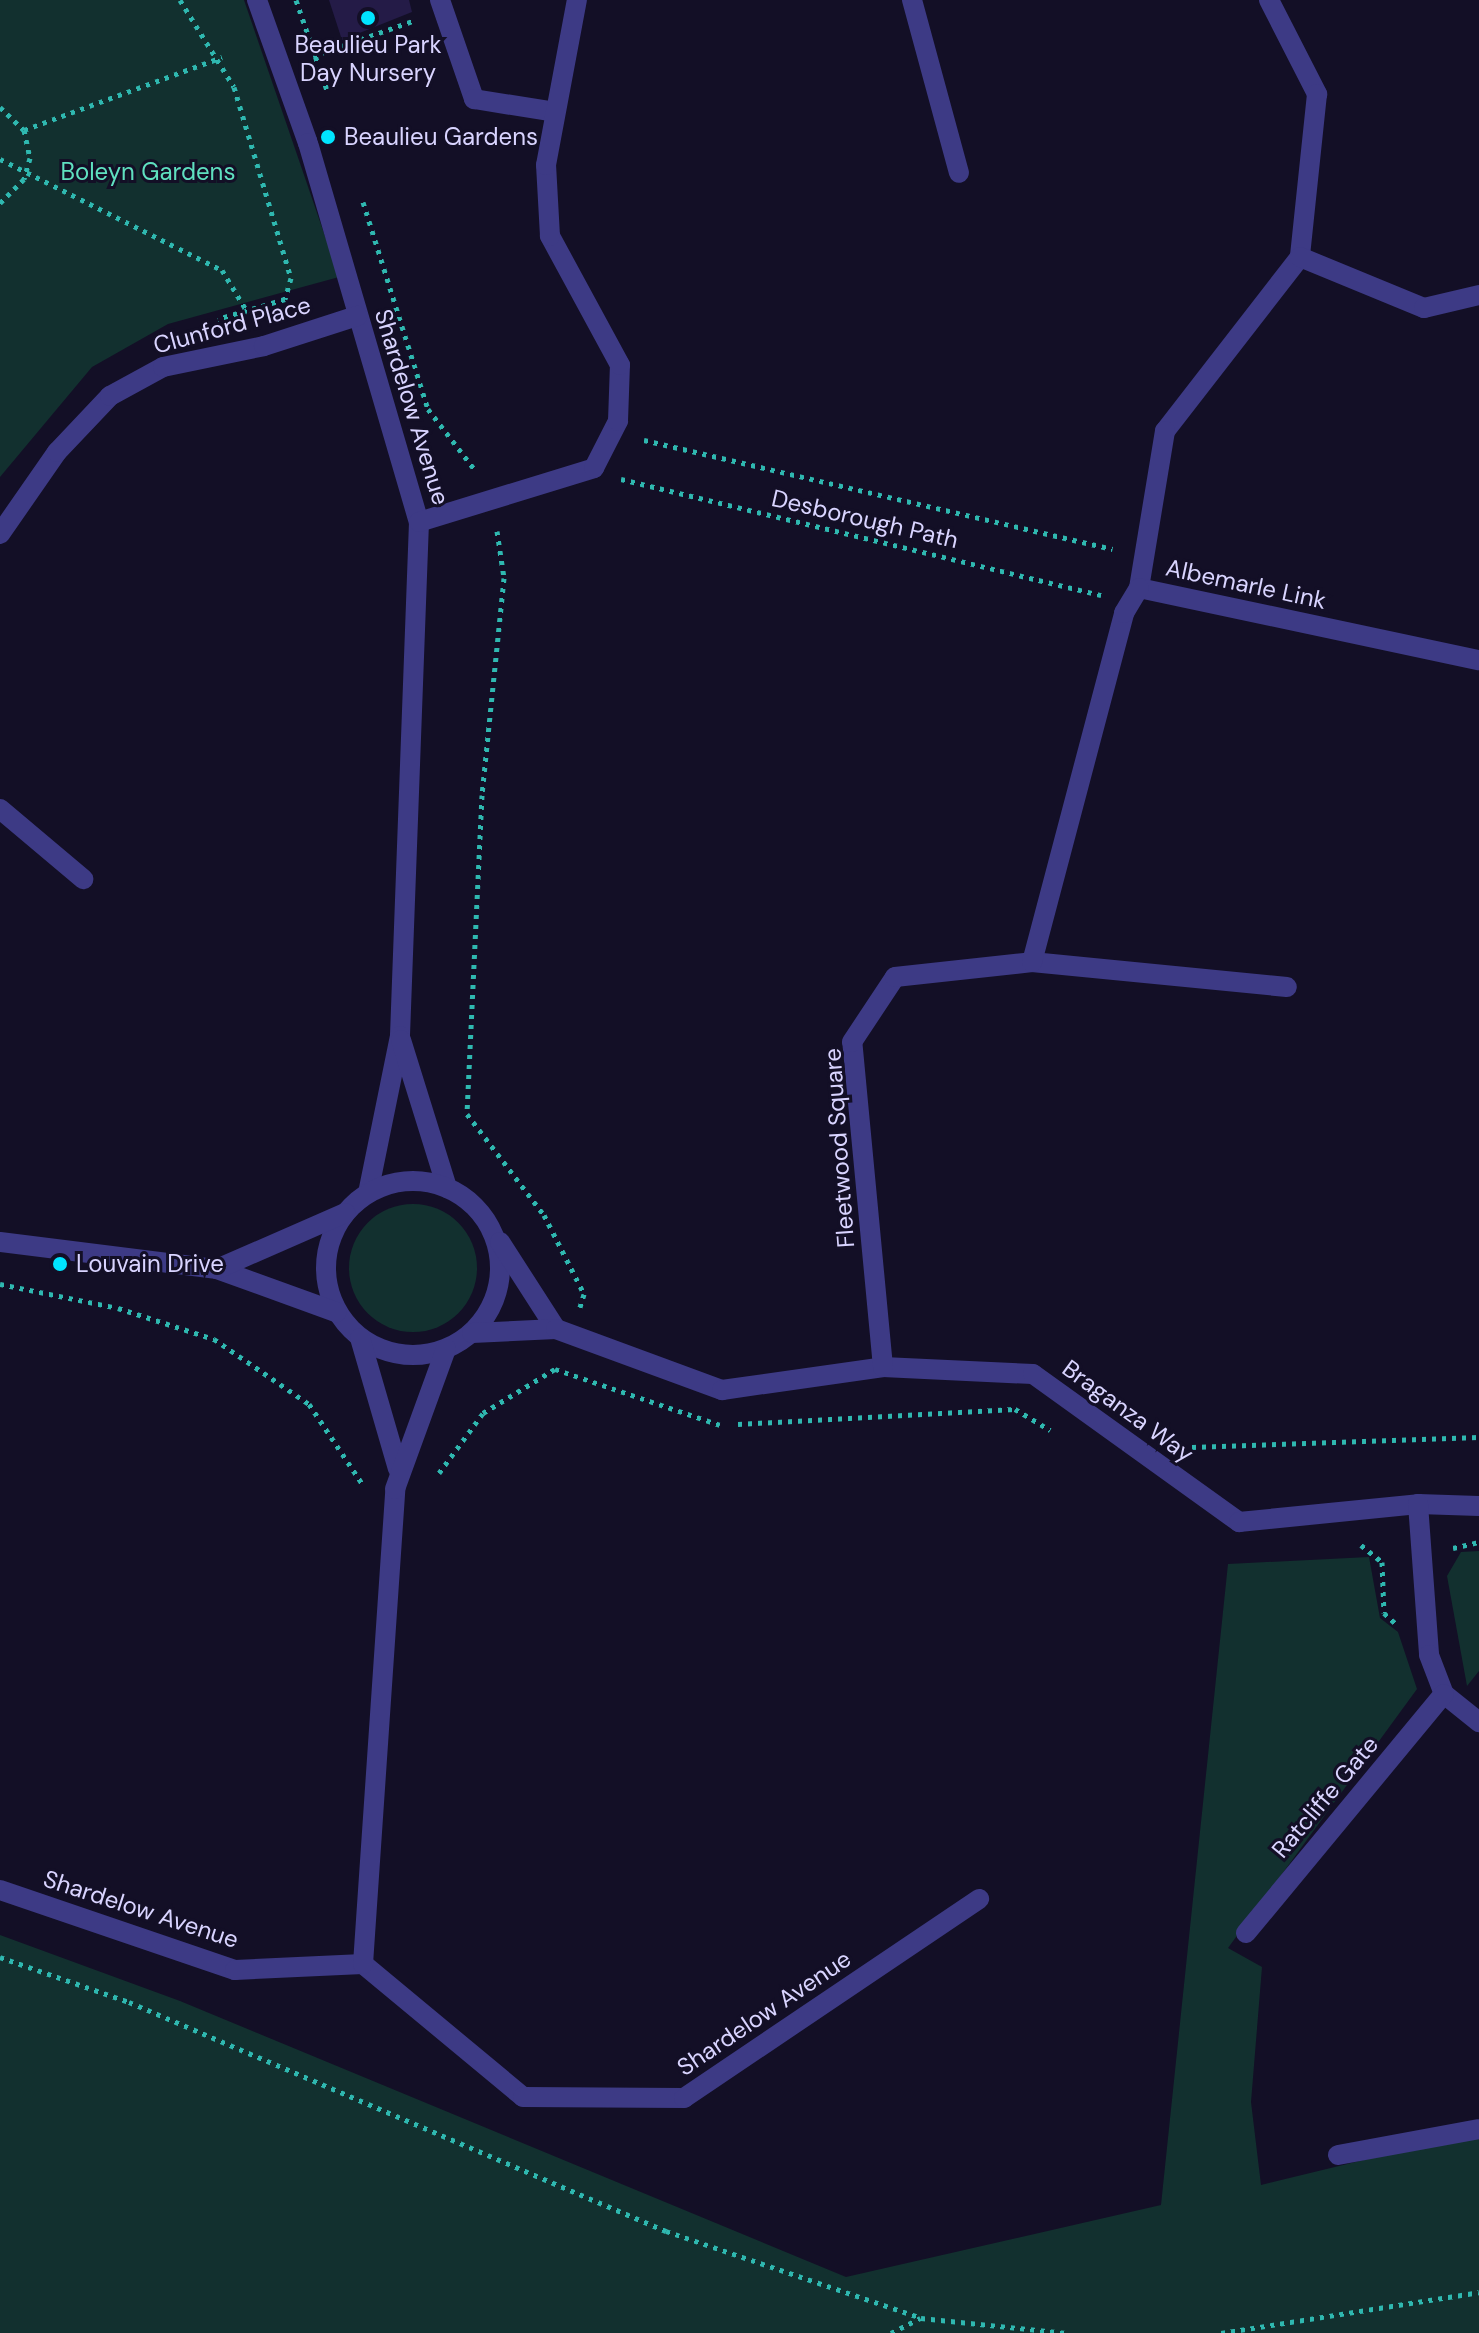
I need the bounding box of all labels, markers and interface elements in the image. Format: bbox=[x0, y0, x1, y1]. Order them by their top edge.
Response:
marker: Beaulieu Park Day Nursery bbox=[359, 9, 377, 27]
place label: Beaulieu Park Day Nursery bbox=[294, 31, 442, 87]
place label: Beaulieu Gardens bbox=[344, 123, 538, 151]
marker: Beaulieu Gardens bbox=[319, 128, 337, 146]
park label: Boleyn Gardens bbox=[61, 158, 235, 186]
street label: Clunford Place bbox=[150, 290, 314, 360]
street label: Shardelow Avenue bbox=[369, 306, 455, 508]
street label: Desborough Path bbox=[769, 484, 961, 554]
street label: Albemarle Link bbox=[1163, 553, 1329, 615]
street label: Fleetwood Square bbox=[818, 1047, 860, 1249]
place label: Louvain Drive bbox=[76, 1250, 224, 1278]
marker: Louvain Drive bbox=[51, 1255, 69, 1273]
street label: Braganza Way bbox=[1057, 1354, 1199, 1468]
street label: Ratcliffe Gate bbox=[1266, 1730, 1384, 1864]
street label: Shardelow Avenue bbox=[40, 1864, 242, 1954]
street label: Shardelow Avenue bbox=[672, 1944, 856, 2082]

